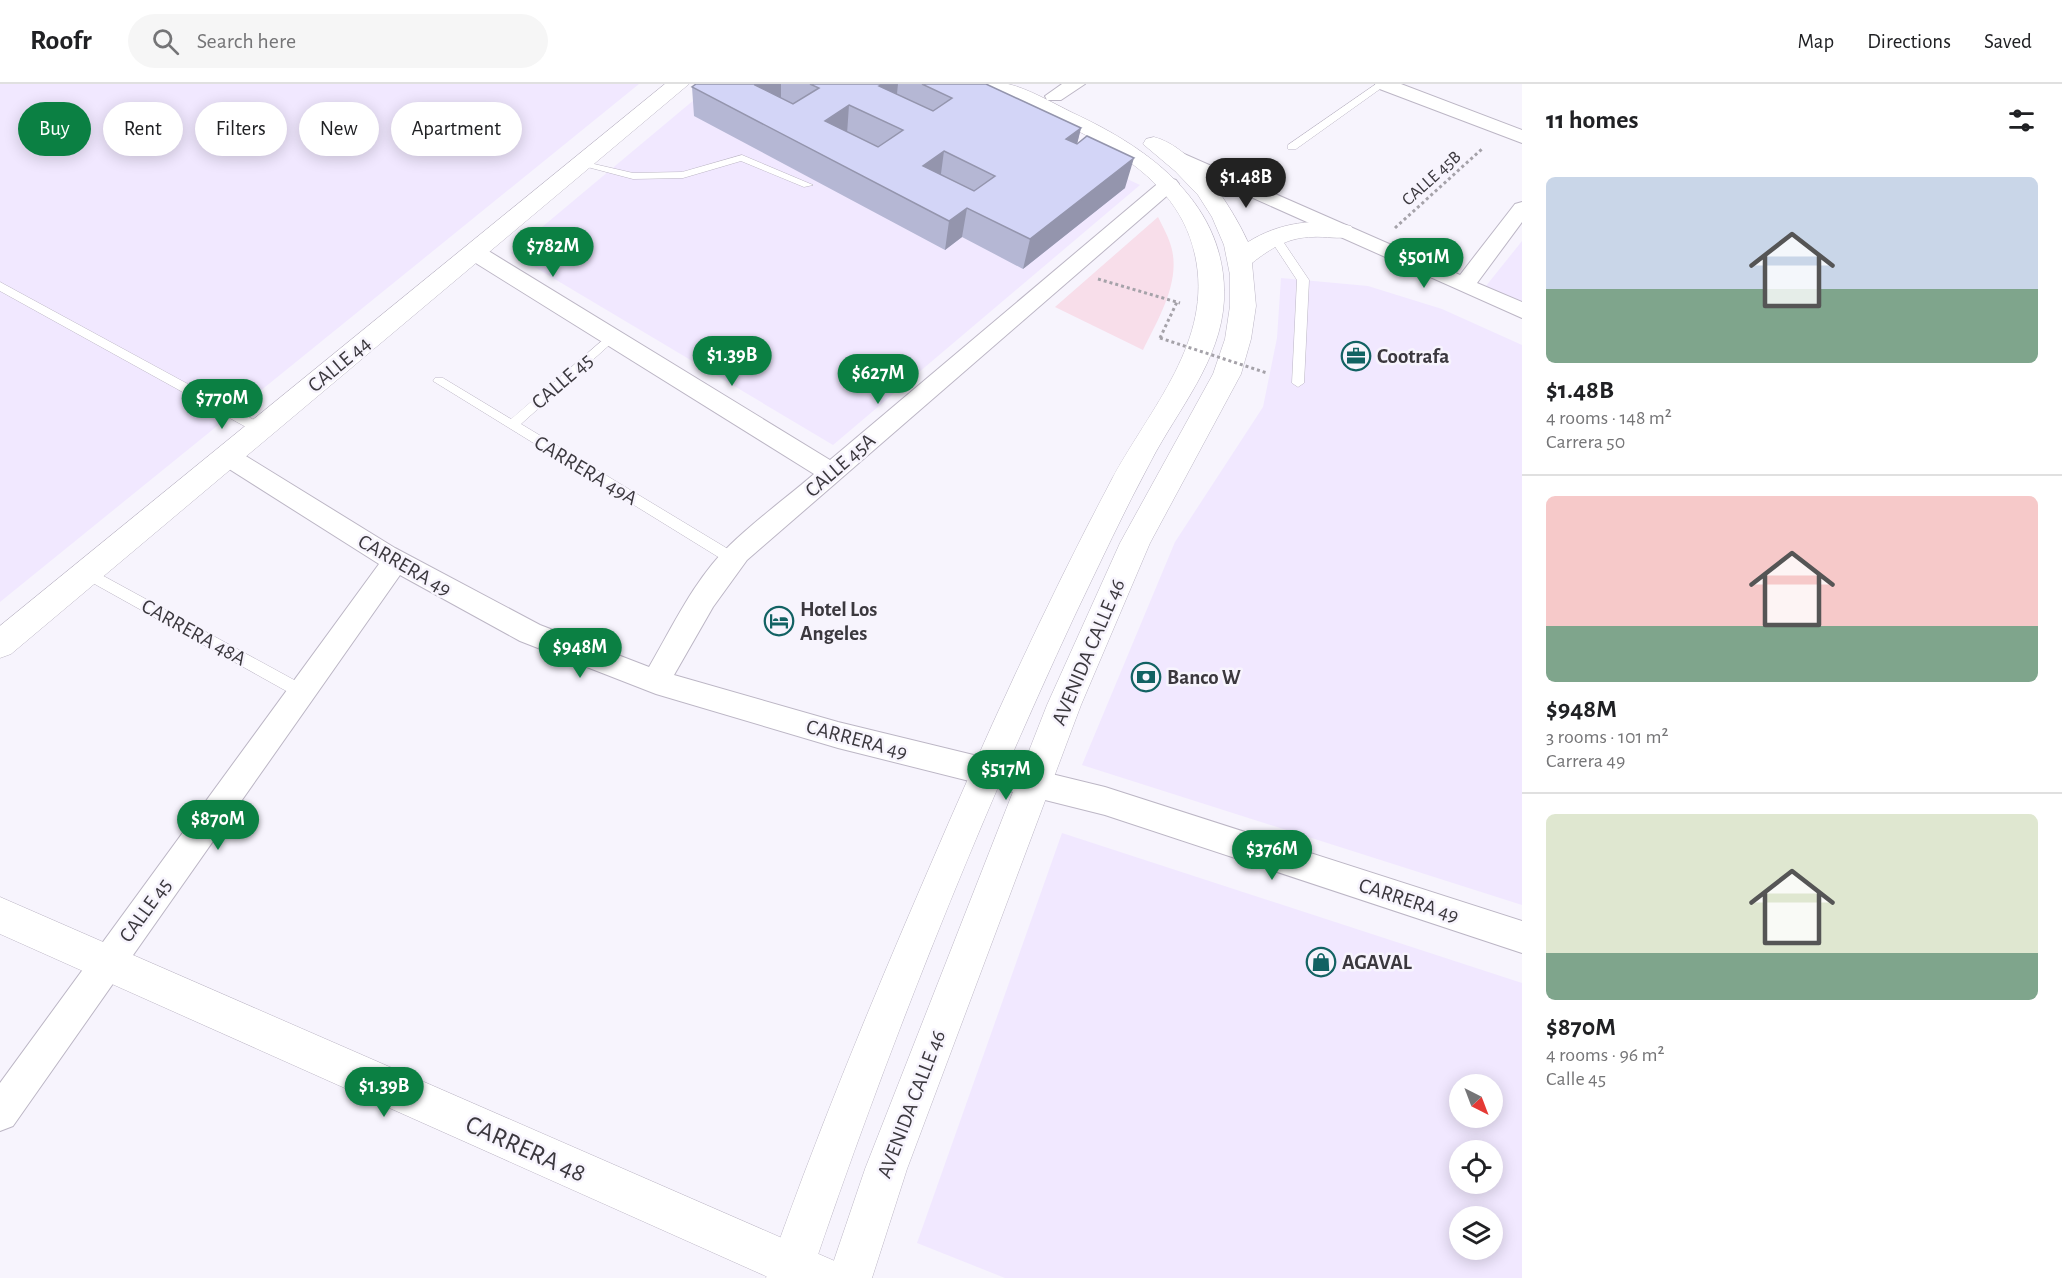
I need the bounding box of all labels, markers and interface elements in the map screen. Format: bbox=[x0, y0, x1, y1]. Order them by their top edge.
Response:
search box bbox=[128, 14, 548, 68]
icon: search bbox=[149, 25, 182, 58]
text: Roofr bbox=[30, 27, 92, 55]
text: Search here bbox=[197, 30, 296, 52]
text: Map bbox=[1798, 31, 1834, 52]
text: Directions bbox=[1867, 31, 1951, 52]
text: Saved bbox=[1984, 31, 2032, 52]
chip: Buy bbox=[18, 102, 91, 156]
chip: Rent bbox=[103, 102, 183, 156]
chip: Filters bbox=[195, 102, 287, 156]
chip: New bbox=[299, 102, 379, 156]
chip: Apartment bbox=[391, 102, 522, 156]
icon: filters bbox=[2005, 104, 2038, 137]
text: 11 homes bbox=[1546, 107, 1638, 133]
street label: CALLE 45B bbox=[1399, 148, 1465, 210]
pin: $1.48B bbox=[1197, 158, 1295, 209]
text: $1.48B bbox=[1220, 167, 1272, 187]
icon: home bbox=[1738, 216, 1846, 324]
pin: $782M bbox=[511, 227, 595, 278]
text: $782M bbox=[527, 236, 579, 256]
pin: $501M bbox=[1382, 238, 1466, 289]
text: $501M bbox=[1398, 247, 1450, 267]
street label: CALLE 44 bbox=[304, 332, 375, 396]
pin: $1.39B bbox=[683, 336, 781, 387]
office icon: Cootrafa bbox=[1340, 340, 1372, 372]
text: $1.39B bbox=[707, 345, 757, 365]
place label: Cootrafa bbox=[1377, 346, 1449, 367]
street label: CALLE 45 bbox=[528, 350, 597, 413]
pin: $627M bbox=[836, 354, 920, 405]
text: $627M bbox=[852, 363, 904, 383]
text: $1.48B bbox=[1546, 377, 1614, 403]
pin: $770M bbox=[180, 379, 264, 430]
text: $770M bbox=[196, 388, 248, 408]
text: 4 rooms · 148 m² bbox=[1546, 408, 1672, 428]
street label: CALLE 45A bbox=[801, 430, 879, 501]
street label: CARRERA 49A bbox=[531, 432, 641, 509]
text: Carrera 50 bbox=[1546, 432, 1625, 452]
street label: CARRERA 49 bbox=[355, 530, 455, 600]
icon: home bbox=[1738, 535, 1846, 643]
street label: AVENIDA CALLE 46 bbox=[1048, 576, 1129, 728]
street label: CARRERA 48A bbox=[138, 595, 250, 670]
place label: Hotel Los Angeles bbox=[800, 599, 877, 644]
hotel icon: Hotel Los Angeles bbox=[763, 605, 795, 637]
pin: $948M bbox=[538, 628, 622, 679]
text: $948M bbox=[553, 637, 607, 657]
bank icon: Banco W bbox=[1130, 661, 1162, 693]
place label: Banco W bbox=[1167, 667, 1241, 688]
text: $948M bbox=[1546, 696, 1617, 722]
street label: CARRERA 49 bbox=[804, 716, 910, 763]
text: 3 rooms · 101 m² bbox=[1546, 727, 1669, 747]
pin: $517M bbox=[964, 750, 1048, 801]
text: Carrera 49 bbox=[1546, 751, 1625, 771]
text: $517M bbox=[981, 759, 1031, 779]
pin: $870M bbox=[176, 800, 260, 851]
text: $870M bbox=[191, 809, 245, 829]
pin: $376M bbox=[1230, 830, 1314, 881]
text: $376M bbox=[1246, 839, 1298, 859]
icon: home bbox=[1738, 853, 1846, 961]
street label: CARRERA 49 bbox=[1356, 874, 1461, 926]
street label: CALLE 45 bbox=[115, 875, 175, 946]
shop icon: AGAVAL bbox=[1305, 946, 1337, 978]
place label: AGAVAL bbox=[1342, 952, 1413, 973]
text: $870M bbox=[1546, 1014, 1616, 1040]
street label: AVENIDA CALLE 46 bbox=[874, 1027, 949, 1181]
text: 4 rooms · 96 m² bbox=[1546, 1045, 1664, 1065]
pin: $1.39B bbox=[335, 1067, 433, 1118]
text: Calle 45 bbox=[1546, 1069, 1606, 1089]
north arrow bbox=[1449, 1074, 1503, 1128]
map controls bbox=[1449, 1074, 1503, 1260]
text: $1.39B bbox=[359, 1076, 409, 1096]
street label: CARRERA 48 bbox=[462, 1111, 590, 1187]
button: locate bbox=[1449, 1140, 1503, 1194]
button: layers bbox=[1449, 1206, 1503, 1260]

